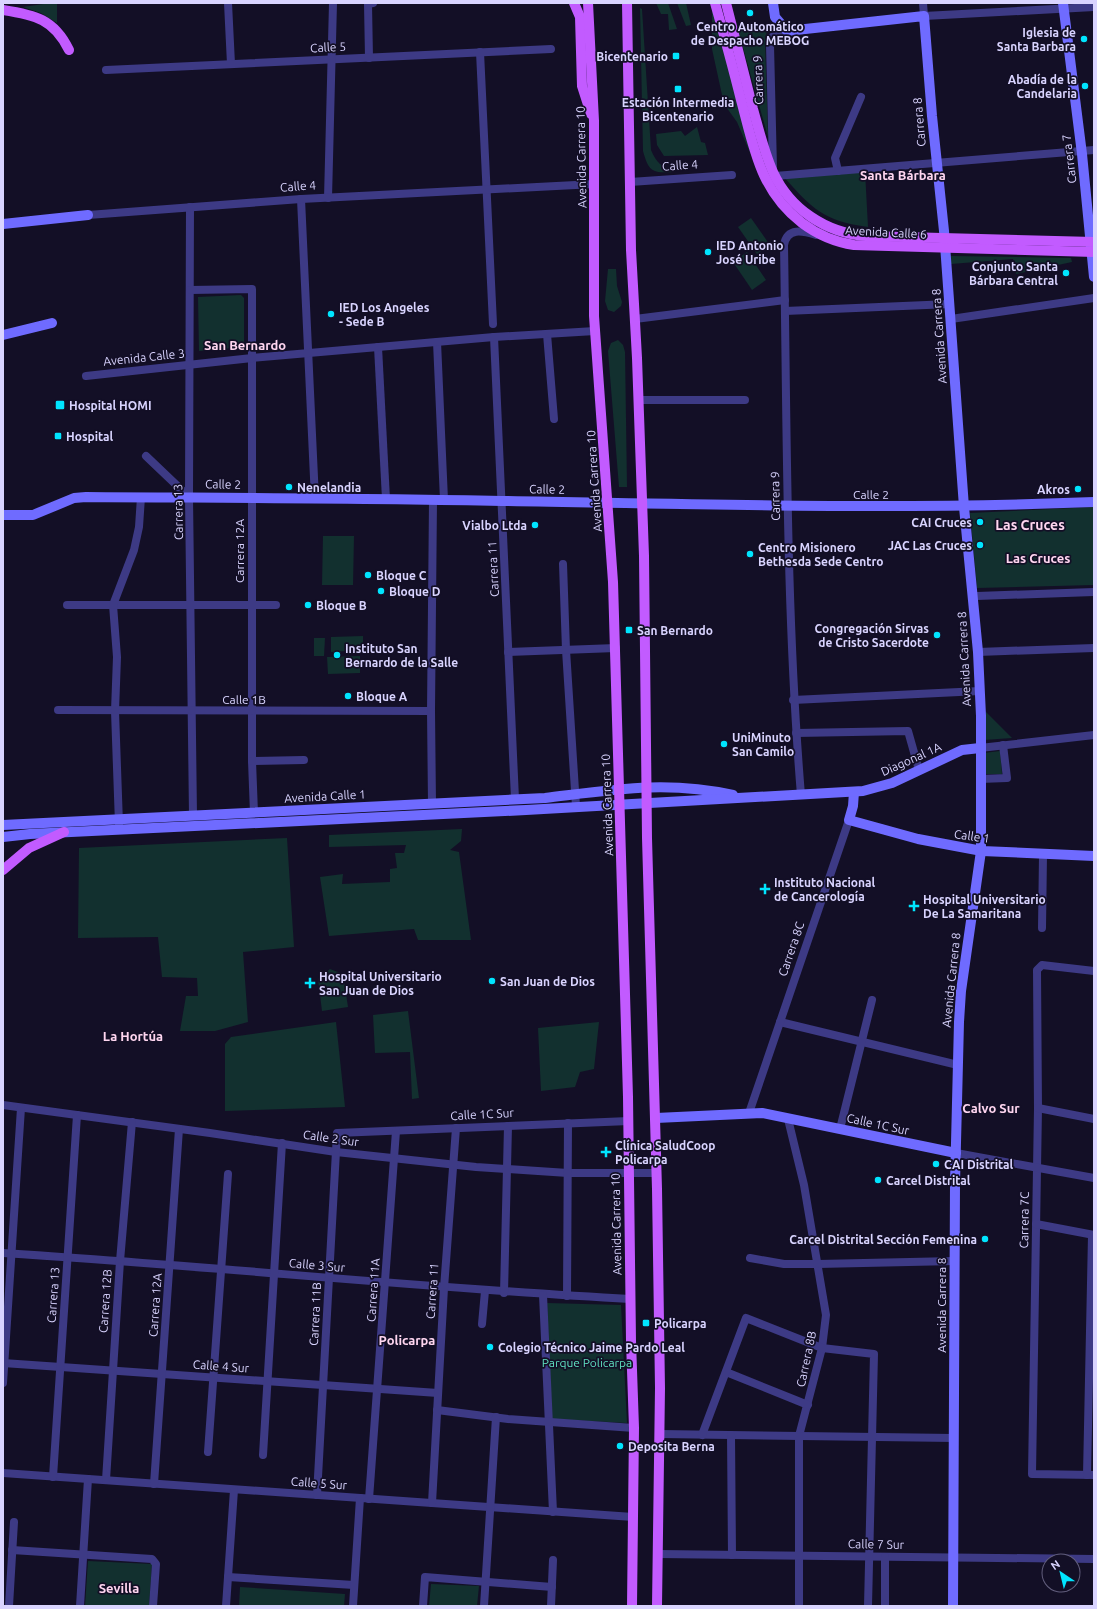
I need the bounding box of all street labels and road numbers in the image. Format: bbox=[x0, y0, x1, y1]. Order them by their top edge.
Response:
street label: Calle 5 bbox=[310, 40, 346, 54]
street label: Carrera 9 bbox=[751, 55, 765, 105]
street label: Carrera 8 bbox=[910, 97, 928, 147]
street label: Avenida Carrera 10 bbox=[574, 106, 588, 208]
street label: Carrera 7 bbox=[1060, 134, 1078, 184]
street label: Calle 4 bbox=[662, 157, 699, 173]
street label: Calle 4 bbox=[280, 178, 317, 194]
street label: Avenida Calle 6 bbox=[845, 223, 927, 241]
street label: Avenida Carrera 8 bbox=[929, 288, 949, 384]
street label: Avenida Calle 3 bbox=[103, 346, 185, 368]
street label: Avenida Carrera 10 bbox=[584, 429, 604, 532]
street label: Carrera 9 bbox=[768, 471, 782, 521]
street label: Calle 2 bbox=[205, 477, 241, 491]
street label: Calle 2 bbox=[529, 482, 565, 496]
street label: Carrera 13 bbox=[171, 484, 185, 540]
street label: Calle 2 bbox=[853, 488, 889, 501]
street label: Carrera 12A bbox=[233, 519, 246, 583]
street label: Carrera 11 bbox=[485, 541, 501, 597]
street label: Avenida Carrera 8 bbox=[955, 611, 973, 707]
street label: Calle 1B bbox=[222, 693, 266, 706]
street label: Diagonal 1A bbox=[879, 740, 943, 778]
street label: Avenida Carrera 10 bbox=[599, 754, 615, 856]
street label: Avenida Calle 1 bbox=[284, 787, 366, 805]
street label: Calle 1 bbox=[953, 827, 991, 845]
street label: Carrera 8C bbox=[776, 919, 807, 978]
street label: Avenida Carrera 8 bbox=[940, 932, 962, 1028]
street label: Calle 1C Sur bbox=[450, 1106, 515, 1122]
street label: Calle 1C Sur bbox=[845, 1111, 911, 1137]
street label: Calle 2 Sur bbox=[302, 1128, 360, 1148]
street label: Avenida Carrera 10 bbox=[609, 1173, 623, 1275]
street label: Carrera 7C bbox=[1017, 1191, 1031, 1249]
street label: Calle 3 Sur bbox=[288, 1256, 346, 1274]
street label: Carrera 11A bbox=[364, 1257, 382, 1322]
street label: Avenida Carrera 8 bbox=[935, 1257, 948, 1353]
street label: Carrera 11 bbox=[424, 1262, 440, 1320]
street label: Carrera 13 bbox=[45, 1266, 61, 1324]
street label: Carrera 12B bbox=[96, 1269, 114, 1333]
street label: Carrera 12A bbox=[146, 1272, 164, 1337]
street label: Carrera 11B bbox=[307, 1282, 323, 1346]
street label: Carrera 8B bbox=[794, 1330, 818, 1388]
street label: Calle 4 Sur bbox=[192, 1358, 250, 1374]
street label: Calle 5 Sur bbox=[290, 1475, 348, 1491]
street label: Calle 7 Sur bbox=[848, 1537, 905, 1551]

